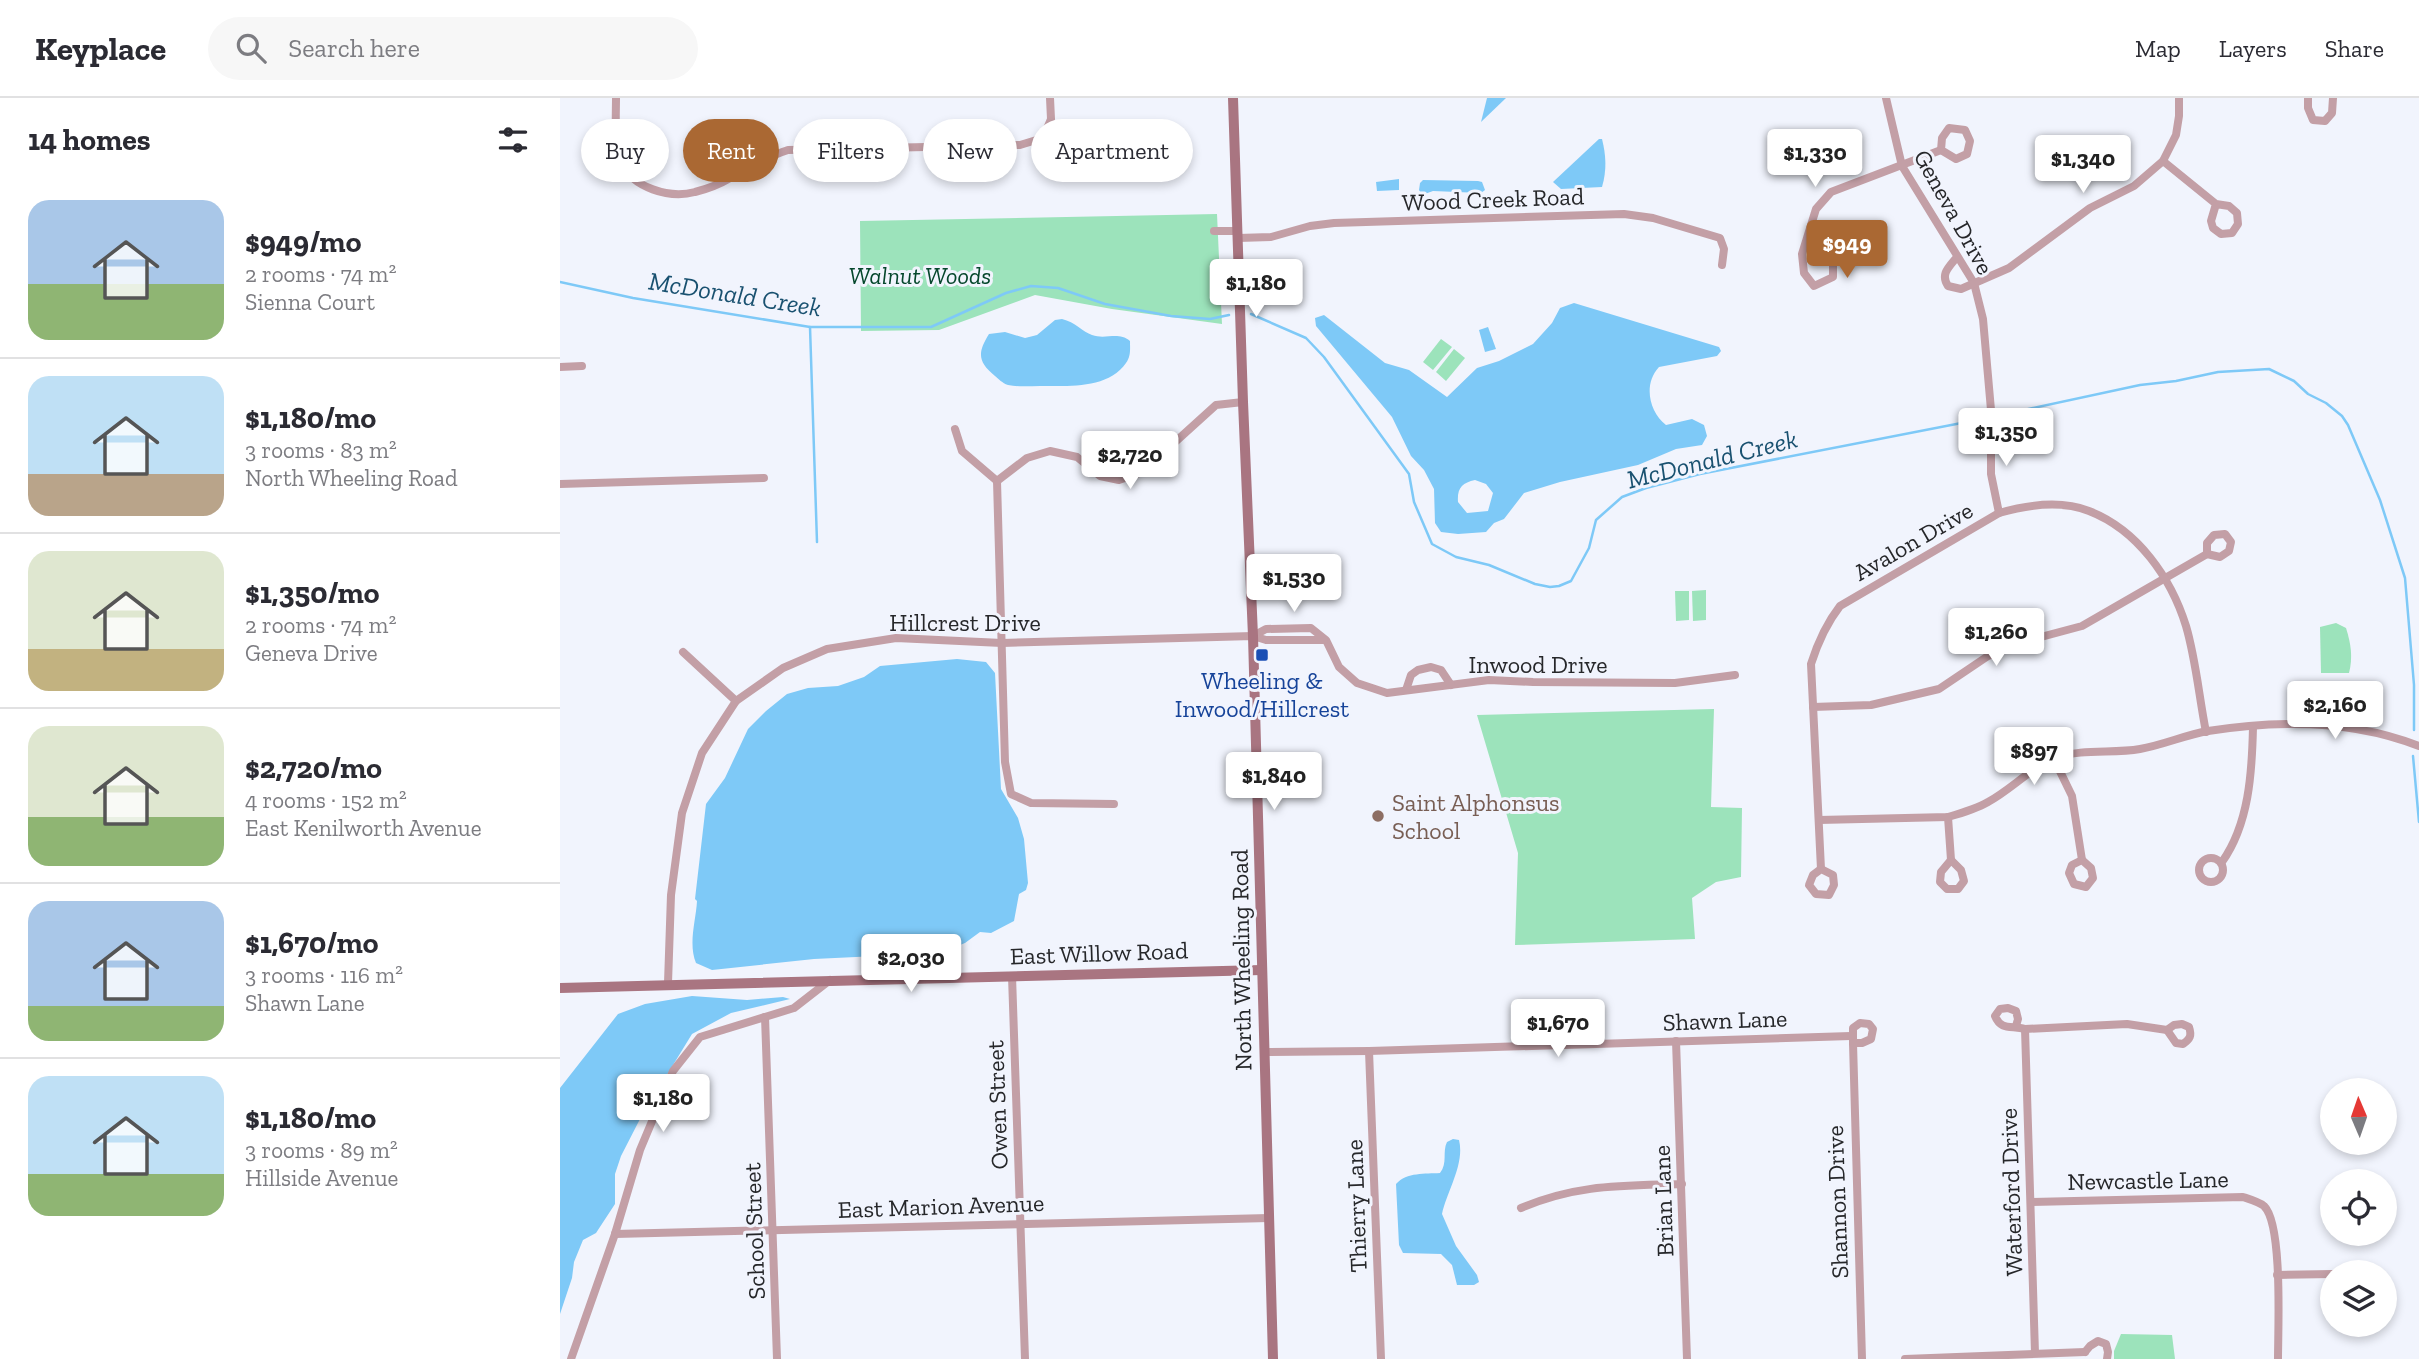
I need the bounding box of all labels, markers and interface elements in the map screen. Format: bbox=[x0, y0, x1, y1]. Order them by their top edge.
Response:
search box bbox=[208, 17, 698, 80]
text: Keyplace bbox=[35, 29, 166, 68]
icon: search bbox=[232, 29, 270, 67]
text: Search here bbox=[288, 32, 420, 64]
text: Map bbox=[2135, 34, 2181, 63]
text: Layers bbox=[2219, 34, 2287, 63]
text: Share bbox=[2325, 34, 2384, 63]
chip: Buy bbox=[581, 119, 669, 182]
chip: Rent bbox=[683, 119, 779, 182]
chip: Filters bbox=[793, 119, 909, 182]
chip: New bbox=[923, 119, 1017, 182]
chip: Apartment bbox=[1031, 119, 1193, 182]
icon: filters bbox=[494, 121, 532, 159]
text: 14 homes bbox=[28, 122, 151, 158]
pin: $1,330 bbox=[1758, 130, 1872, 189]
pin: $1,340 bbox=[2026, 136, 2140, 195]
text: $1,330 bbox=[1783, 138, 1847, 166]
text: $1,340 bbox=[2051, 144, 2115, 172]
street label: Geneva Drive bbox=[1908, 145, 2000, 279]
street label: Wood Creek Road bbox=[1401, 181, 1585, 217]
pin: $949 bbox=[1806, 220, 1888, 280]
text: $949/mo bbox=[245, 224, 361, 260]
icon: home bbox=[84, 228, 168, 312]
text: $949 bbox=[1822, 229, 1872, 257]
text: 2 rooms · 74 m² bbox=[245, 260, 396, 288]
pin: $1,180 bbox=[1199, 260, 1313, 319]
park label: Walnut Woods bbox=[849, 261, 991, 290]
water label: McDonald Creek bbox=[646, 265, 824, 323]
text: $1,180 bbox=[1226, 268, 1286, 296]
text: Sienna Court bbox=[245, 288, 375, 316]
text: $1,180/mo bbox=[245, 400, 376, 436]
icon: home bbox=[84, 404, 168, 488]
pin: $1,350 bbox=[1949, 408, 2063, 468]
text: $1,350 bbox=[1974, 417, 2038, 445]
water label: McDonald Creek bbox=[1623, 422, 1801, 496]
pin: $2,720 bbox=[1073, 432, 1187, 491]
text: 3 rooms · 83 m² bbox=[245, 436, 397, 464]
text: $2,720 bbox=[1097, 440, 1163, 468]
text: North Wheeling Road bbox=[245, 464, 458, 492]
street label: Avalon Drive bbox=[1848, 495, 1978, 587]
pin: $1,530 bbox=[1237, 554, 1351, 614]
text: $1,530 bbox=[1262, 563, 1326, 591]
text: $1,350/mo bbox=[245, 575, 380, 611]
icon: home bbox=[84, 579, 168, 663]
street label: Hillcrest Drive bbox=[889, 608, 1041, 637]
pin: $1,260 bbox=[1939, 608, 2053, 668]
text: 2 rooms · 74 m² bbox=[245, 611, 396, 639]
text: $1,260 bbox=[1964, 617, 2028, 645]
text: Geneva Drive bbox=[245, 639, 377, 667]
marker: Wheeling & Inwood/Hillcrest bbox=[1254, 647, 1270, 663]
street label: Inwood Drive bbox=[1469, 650, 1607, 679]
place label: Wheeling & Inwood/Hillcrest bbox=[1175, 666, 1349, 723]
pin: $2,160 bbox=[2278, 682, 2392, 741]
text: $2,160 bbox=[2303, 690, 2367, 718]
pin: $897 bbox=[1993, 728, 2075, 787]
text: $897 bbox=[2010, 736, 2058, 764]
text: $2,720/mo bbox=[245, 750, 382, 786]
pin: $1,840 bbox=[1217, 752, 1331, 812]
icon: home bbox=[84, 754, 168, 838]
text: $1,840 bbox=[1242, 761, 1306, 789]
text: 4 rooms · 152 m² bbox=[245, 786, 407, 814]
place label: Saint Alphonsus School bbox=[1392, 788, 1560, 845]
marker: Saint Alphonsus School bbox=[1370, 808, 1386, 824]
text: East Kenilworth Avenue bbox=[245, 814, 481, 842]
street label: North Wheeling Road bbox=[1225, 849, 1257, 1071]
text: $1,670/mo bbox=[245, 925, 378, 961]
icon: home bbox=[84, 929, 168, 1013]
pin: $2,030 bbox=[854, 934, 968, 994]
street label: East Willow Road bbox=[1009, 935, 1189, 971]
text: $2,030 bbox=[877, 943, 945, 971]
text: 3 rooms · 116 m² bbox=[245, 961, 403, 989]
text: Shawn Lane bbox=[245, 989, 364, 1017]
pin: $1,670 bbox=[1501, 1000, 1615, 1059]
street label: Shawn Lane bbox=[1662, 1003, 1788, 1037]
text: $1,670 bbox=[1527, 1008, 1589, 1036]
street label: Owen Street bbox=[980, 1040, 1014, 1170]
pin: $1,180 bbox=[606, 1074, 720, 1134]
north arrow bbox=[2320, 1078, 2398, 1155]
map controls bbox=[2320, 1078, 2397, 1337]
text: $1,180 bbox=[633, 1083, 693, 1111]
text: $1,180/mo bbox=[245, 1100, 376, 1136]
icon: home bbox=[84, 1104, 168, 1188]
street label: Waterford Drive bbox=[1994, 1107, 2028, 1277]
street label: Shannon Drive bbox=[1820, 1125, 1854, 1279]
text: 3 rooms · 89 m² bbox=[245, 1136, 398, 1164]
street label: Thierry Lane bbox=[1339, 1139, 1373, 1273]
street label: Brian Lane bbox=[1647, 1145, 1679, 1257]
street label: School Street bbox=[737, 1162, 771, 1300]
text: Hillside Avenue bbox=[245, 1164, 398, 1192]
street label: Newcastle Lane bbox=[2067, 1164, 2229, 1196]
button: locate bbox=[2320, 1169, 2397, 1246]
street label: East Marion Avenue bbox=[837, 1188, 1045, 1224]
button: layers bbox=[2320, 1260, 2397, 1337]

